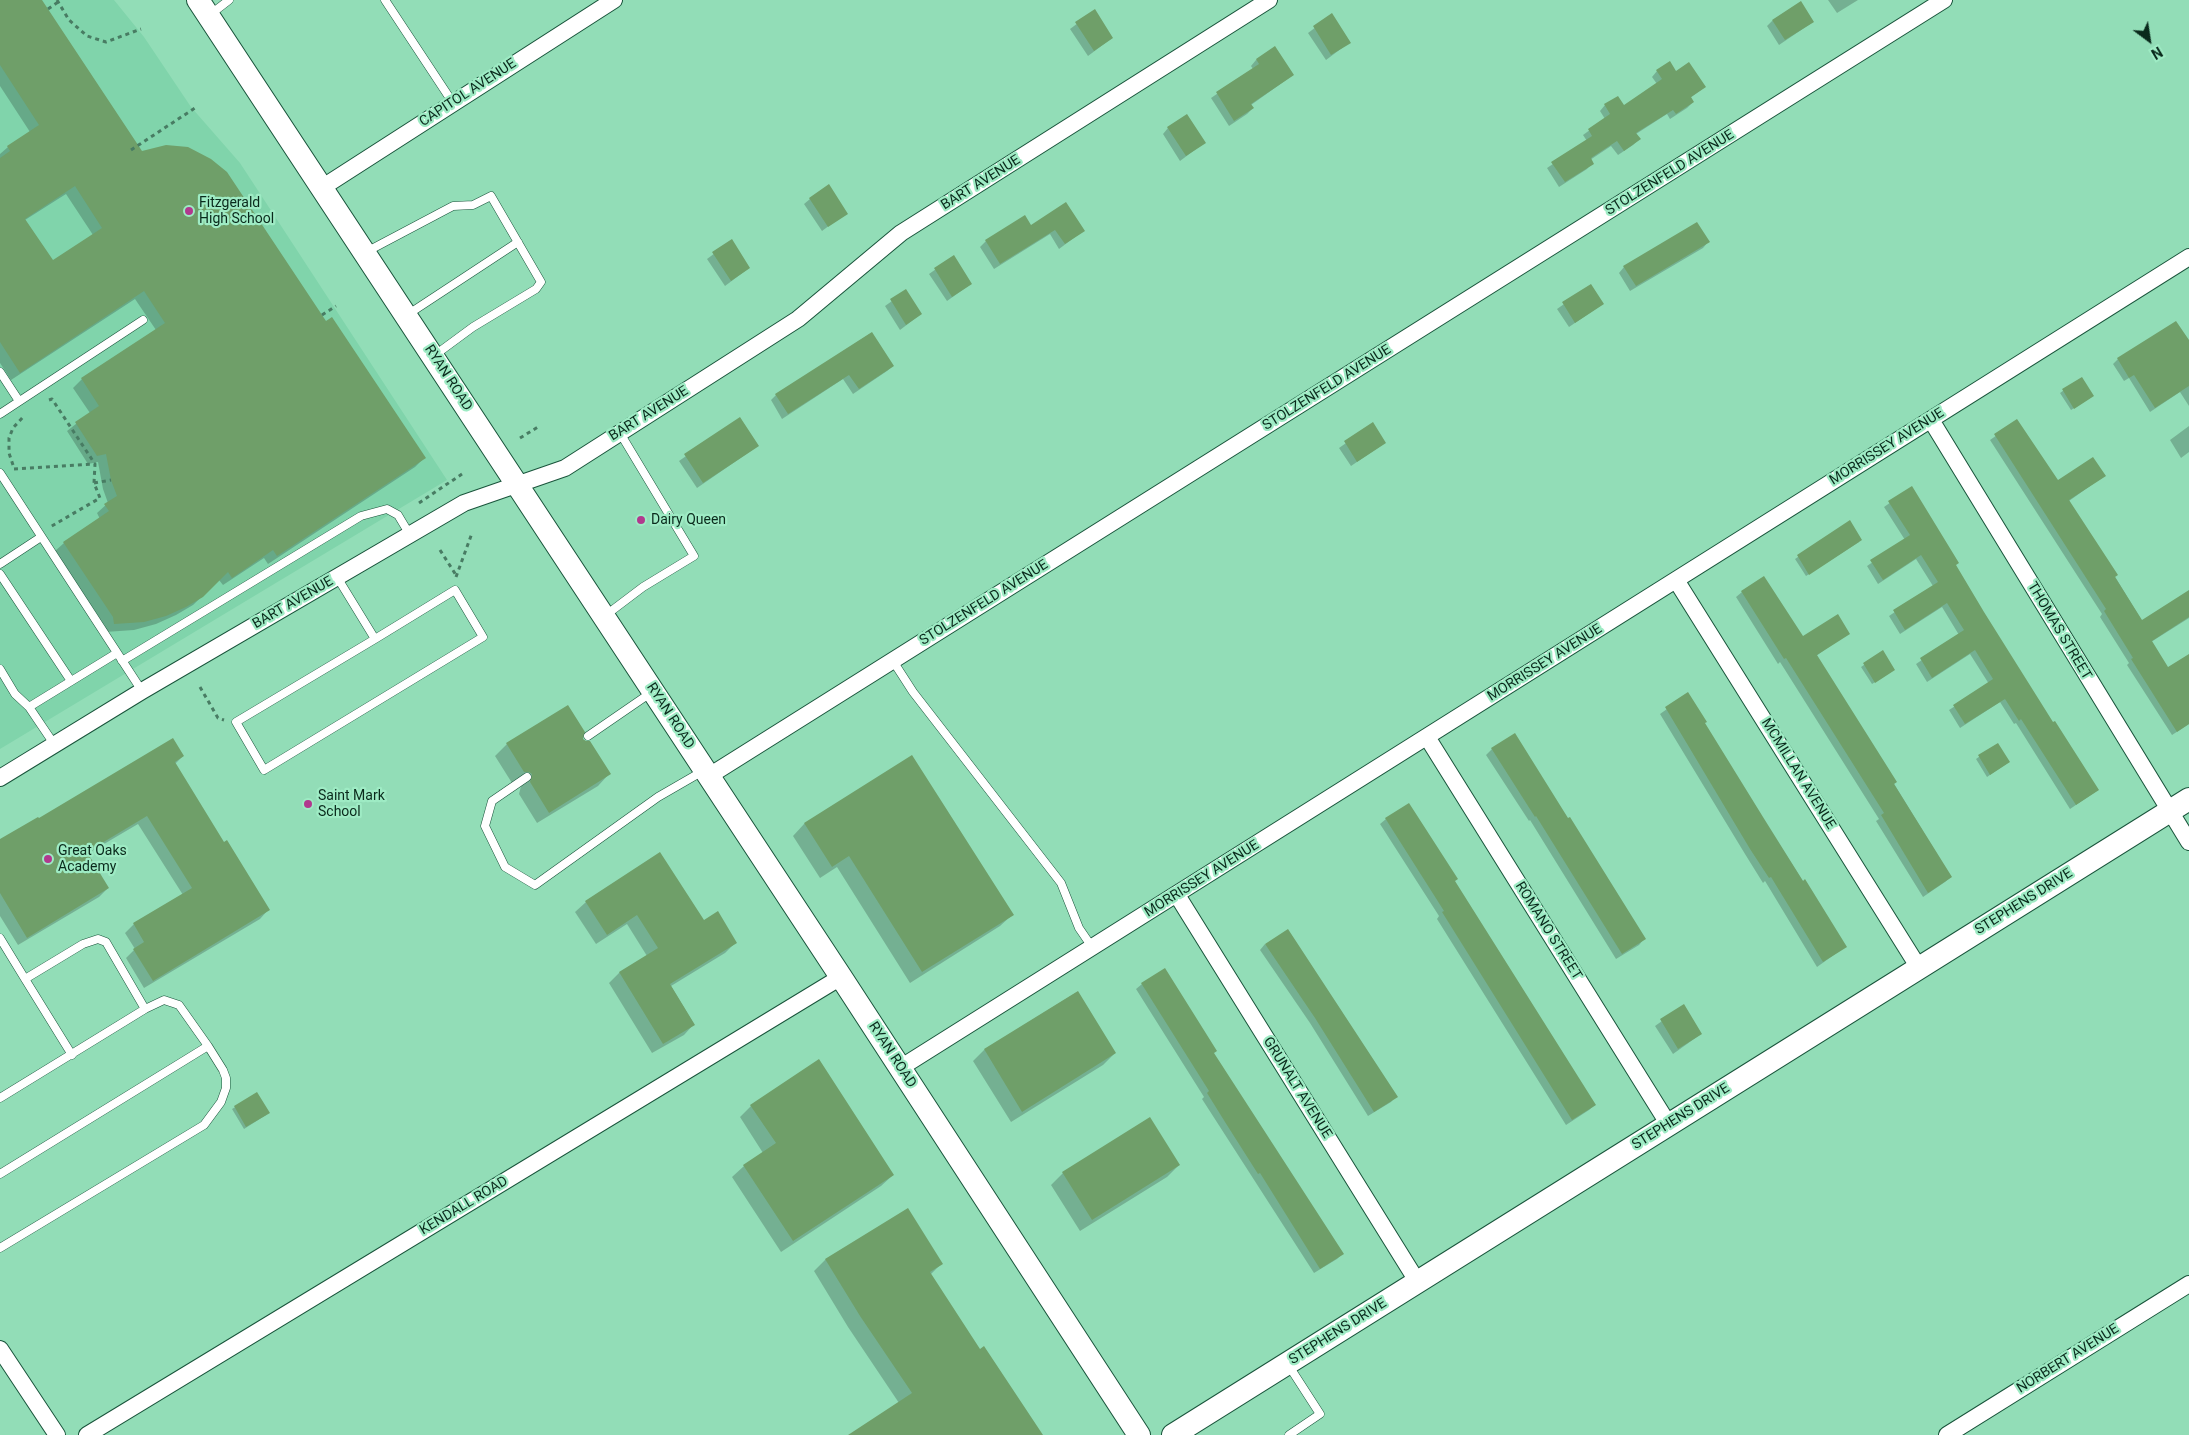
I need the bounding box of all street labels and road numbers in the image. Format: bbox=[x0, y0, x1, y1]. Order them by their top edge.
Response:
street label: CAPITOL AVENUE bbox=[416, 55, 520, 131]
street label: STOLZENFELD AVENUE bbox=[1603, 127, 1737, 219]
street label: BART AVENUE bbox=[938, 152, 1024, 214]
street label: RYAN ROAD bbox=[421, 342, 475, 414]
street label: STOLZENFELD AVENUE bbox=[1260, 342, 1394, 434]
street label: BART AVENUE bbox=[606, 383, 692, 445]
street label: MORRISSEY AVENUE bbox=[1827, 405, 1947, 489]
street label: STOLZENFELD AVENUE bbox=[917, 557, 1051, 649]
street label: BART AVENUE bbox=[250, 573, 336, 633]
street label: THOMAS STREET bbox=[2023, 579, 2095, 683]
street label: MORRISSEY AVENUE bbox=[1485, 621, 1605, 705]
street label: RYAN ROAD bbox=[643, 680, 697, 752]
street label: MCMILLAN AVENUE bbox=[1757, 715, 1839, 833]
street label: MORRISSEY AVENUE bbox=[1142, 837, 1262, 921]
street label: STEPHENS DRIVE bbox=[1972, 865, 2076, 939]
street label: ROMANO STREET bbox=[1511, 879, 1585, 983]
street label: RYAN ROAD bbox=[865, 1019, 919, 1091]
street label: GRUNALT AVENUE bbox=[1259, 1034, 1335, 1142]
street label: STEPHENS DRIVE bbox=[1629, 1080, 1733, 1154]
street label: KENDALL ROAD bbox=[417, 1173, 511, 1239]
street label: STEPHENS DRIVE bbox=[1286, 1295, 1390, 1369]
street label: NORBERT AVENUE bbox=[2014, 1321, 2122, 1397]

